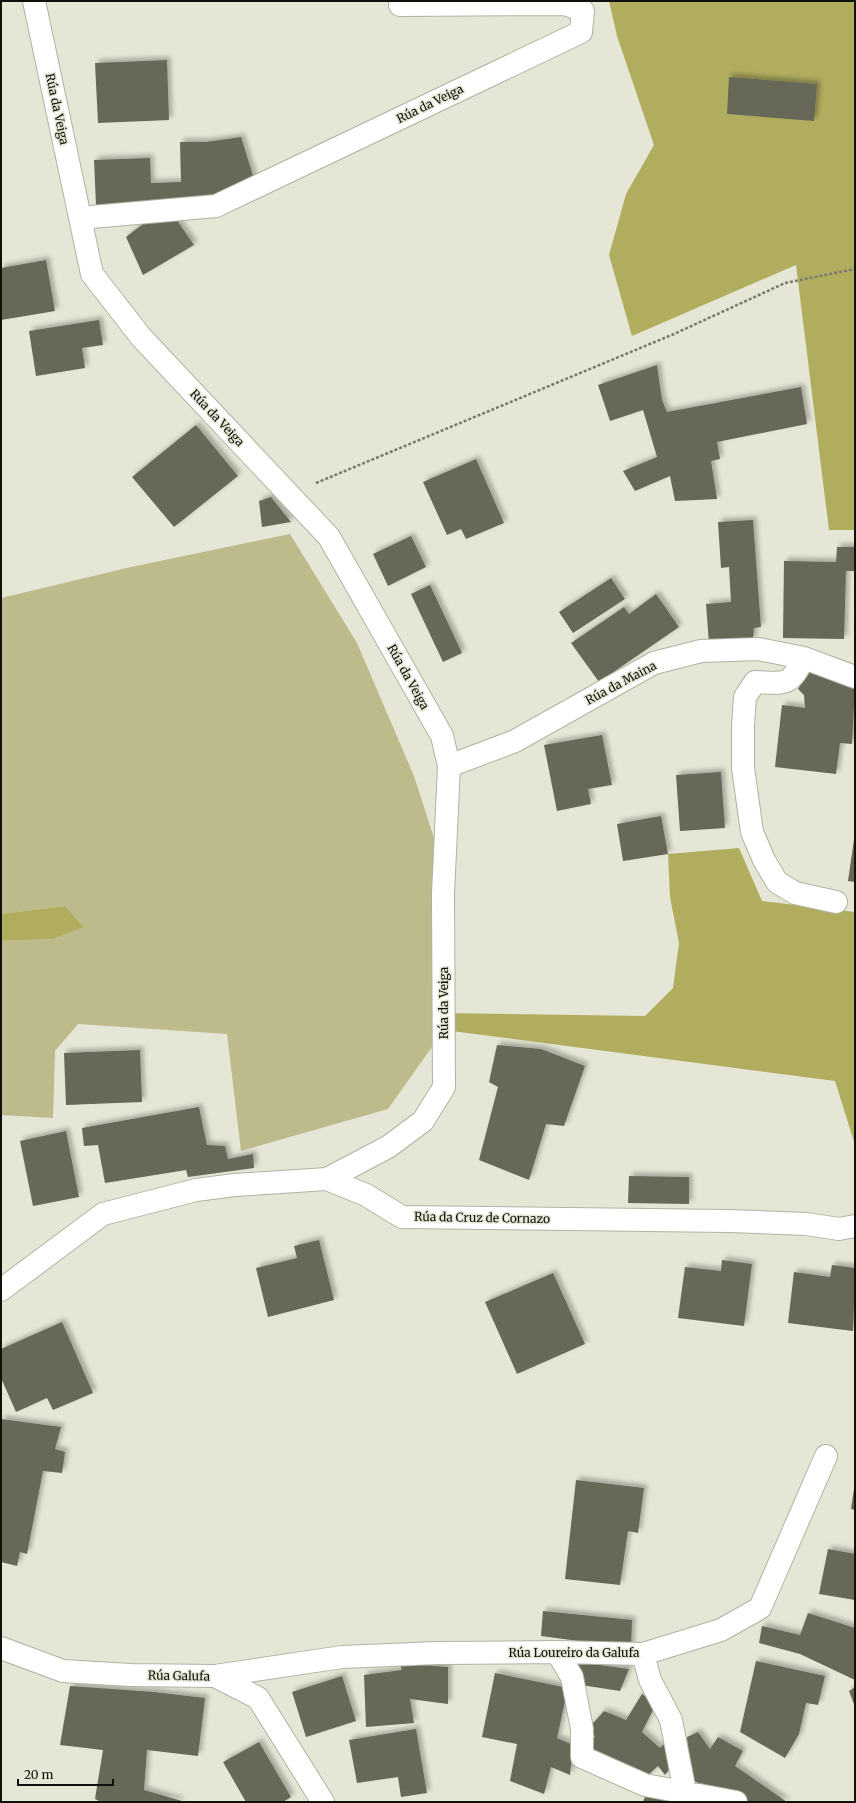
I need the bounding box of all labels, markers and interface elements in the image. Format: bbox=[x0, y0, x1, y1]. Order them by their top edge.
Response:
street label: Rúa da Veiga bbox=[43, 72, 72, 147]
street label: Rúa da Veiga bbox=[394, 81, 466, 126]
street label: Rúa da Veiga bbox=[187, 386, 248, 450]
street label: Rúa da Veiga bbox=[384, 641, 433, 713]
street label: Rúa da Maina bbox=[583, 657, 659, 708]
street label: Rúa da Veiga bbox=[436, 966, 451, 1039]
street label: Rúa da Cruz de Cornazo bbox=[414, 1209, 550, 1226]
street label: Rúa Loureiro da Galufa bbox=[508, 1645, 640, 1660]
street label: Rúa Galufa bbox=[148, 1667, 211, 1684]
scale bar bbox=[18, 1761, 113, 1787]
text: 20 m bbox=[24, 1767, 53, 1782]

